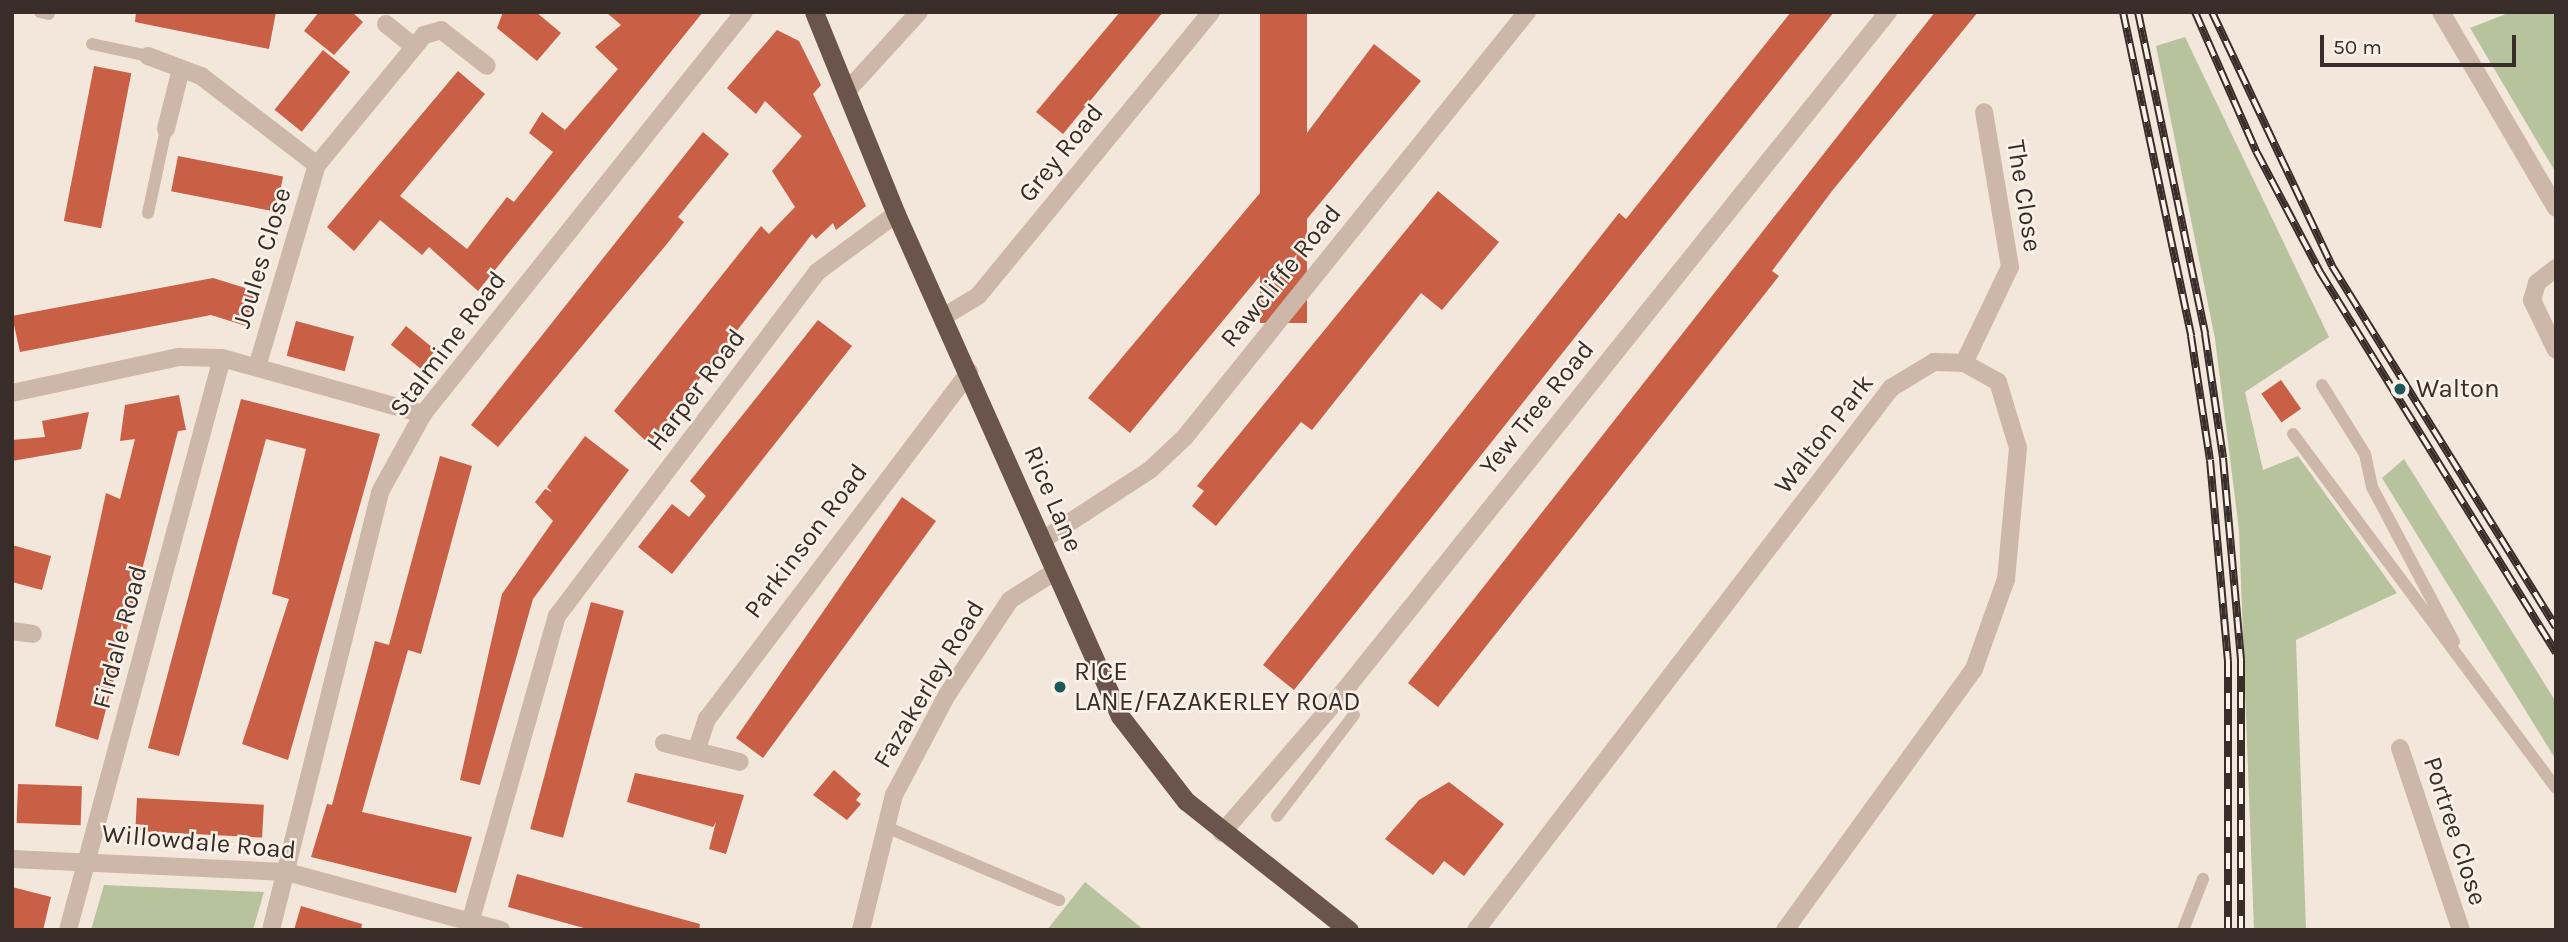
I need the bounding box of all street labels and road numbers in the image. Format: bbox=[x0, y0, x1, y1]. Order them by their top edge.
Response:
street label: Grey Road bbox=[1012, 97, 1110, 209]
street label: The Close bbox=[2000, 138, 2048, 254]
street label: Joules Close bbox=[226, 184, 298, 332]
street label: Rawcliffe Road bbox=[1214, 198, 1348, 354]
street label: Stalmine Road bbox=[383, 265, 513, 423]
street label: Harper Road bbox=[640, 323, 752, 457]
street label: Yew Tree Road bbox=[1473, 334, 1601, 482]
street label: Walton Park bbox=[1768, 368, 1880, 500]
street label: Rice Lane bbox=[1017, 441, 1089, 557]
street label: Parkinson Road bbox=[738, 457, 874, 625]
street label: Firdale Road bbox=[86, 562, 154, 712]
street label: Fazakerley Road bbox=[867, 594, 991, 774]
street label: Portree Close bbox=[2416, 753, 2494, 909]
street label: Willowdale Road bbox=[101, 818, 297, 866]

